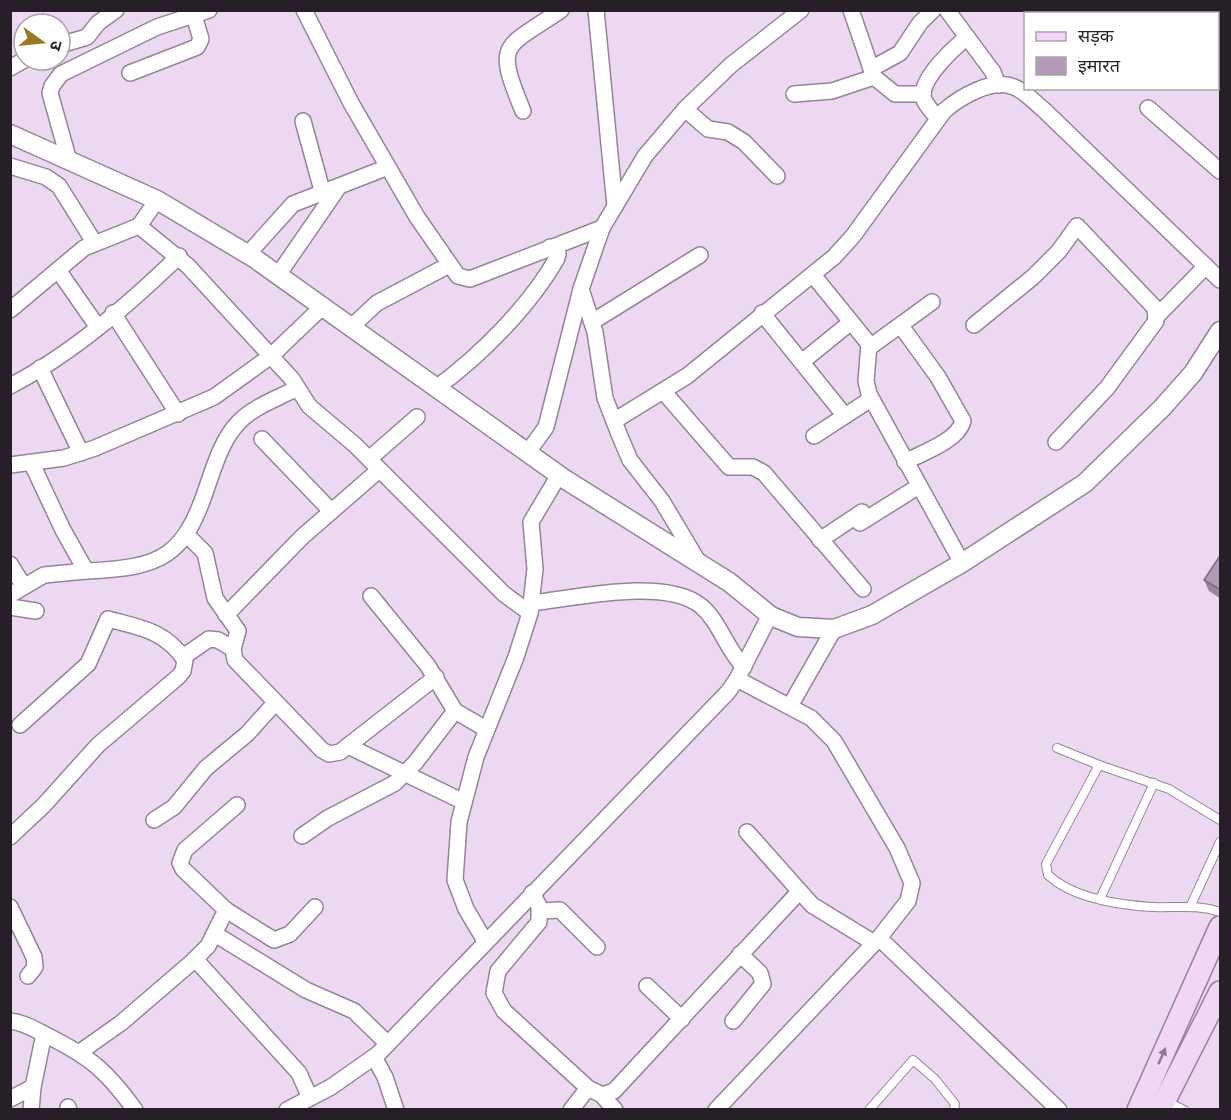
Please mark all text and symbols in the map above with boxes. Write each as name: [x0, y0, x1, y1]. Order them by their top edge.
north arrow: [12, 12, 72, 72]
legend: [1024, 12, 1219, 90]
text: सड़क: [1078, 24, 1115, 47]
text: उ: [44, 39, 67, 54]
text: इमारत: [1078, 54, 1121, 77]
one-way arrow: [1157, 1047, 1167, 1065]

